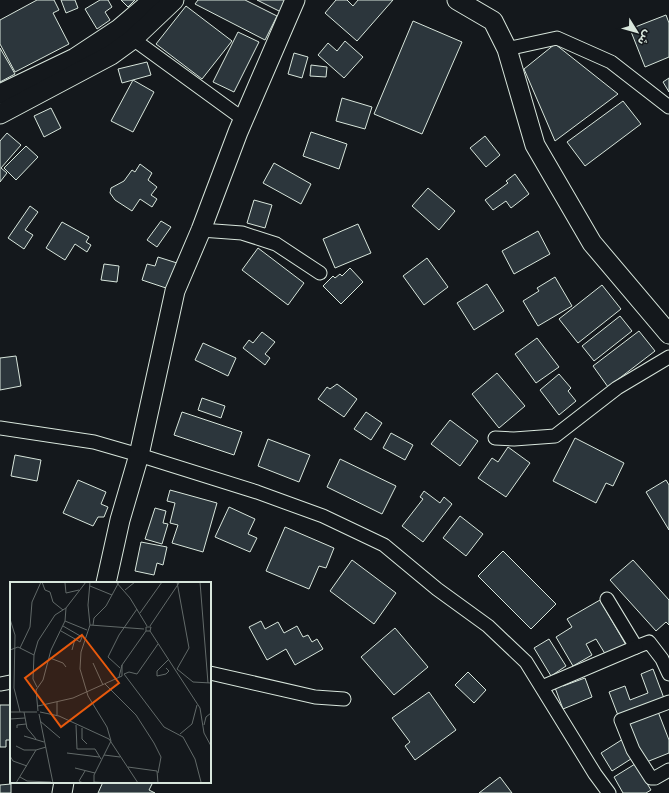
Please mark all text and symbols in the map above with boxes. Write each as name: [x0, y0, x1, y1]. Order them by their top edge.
north arrow: [617, 12, 657, 52]
text: ش: [635, 28, 654, 48]
inset map: [10, 582, 211, 783]

